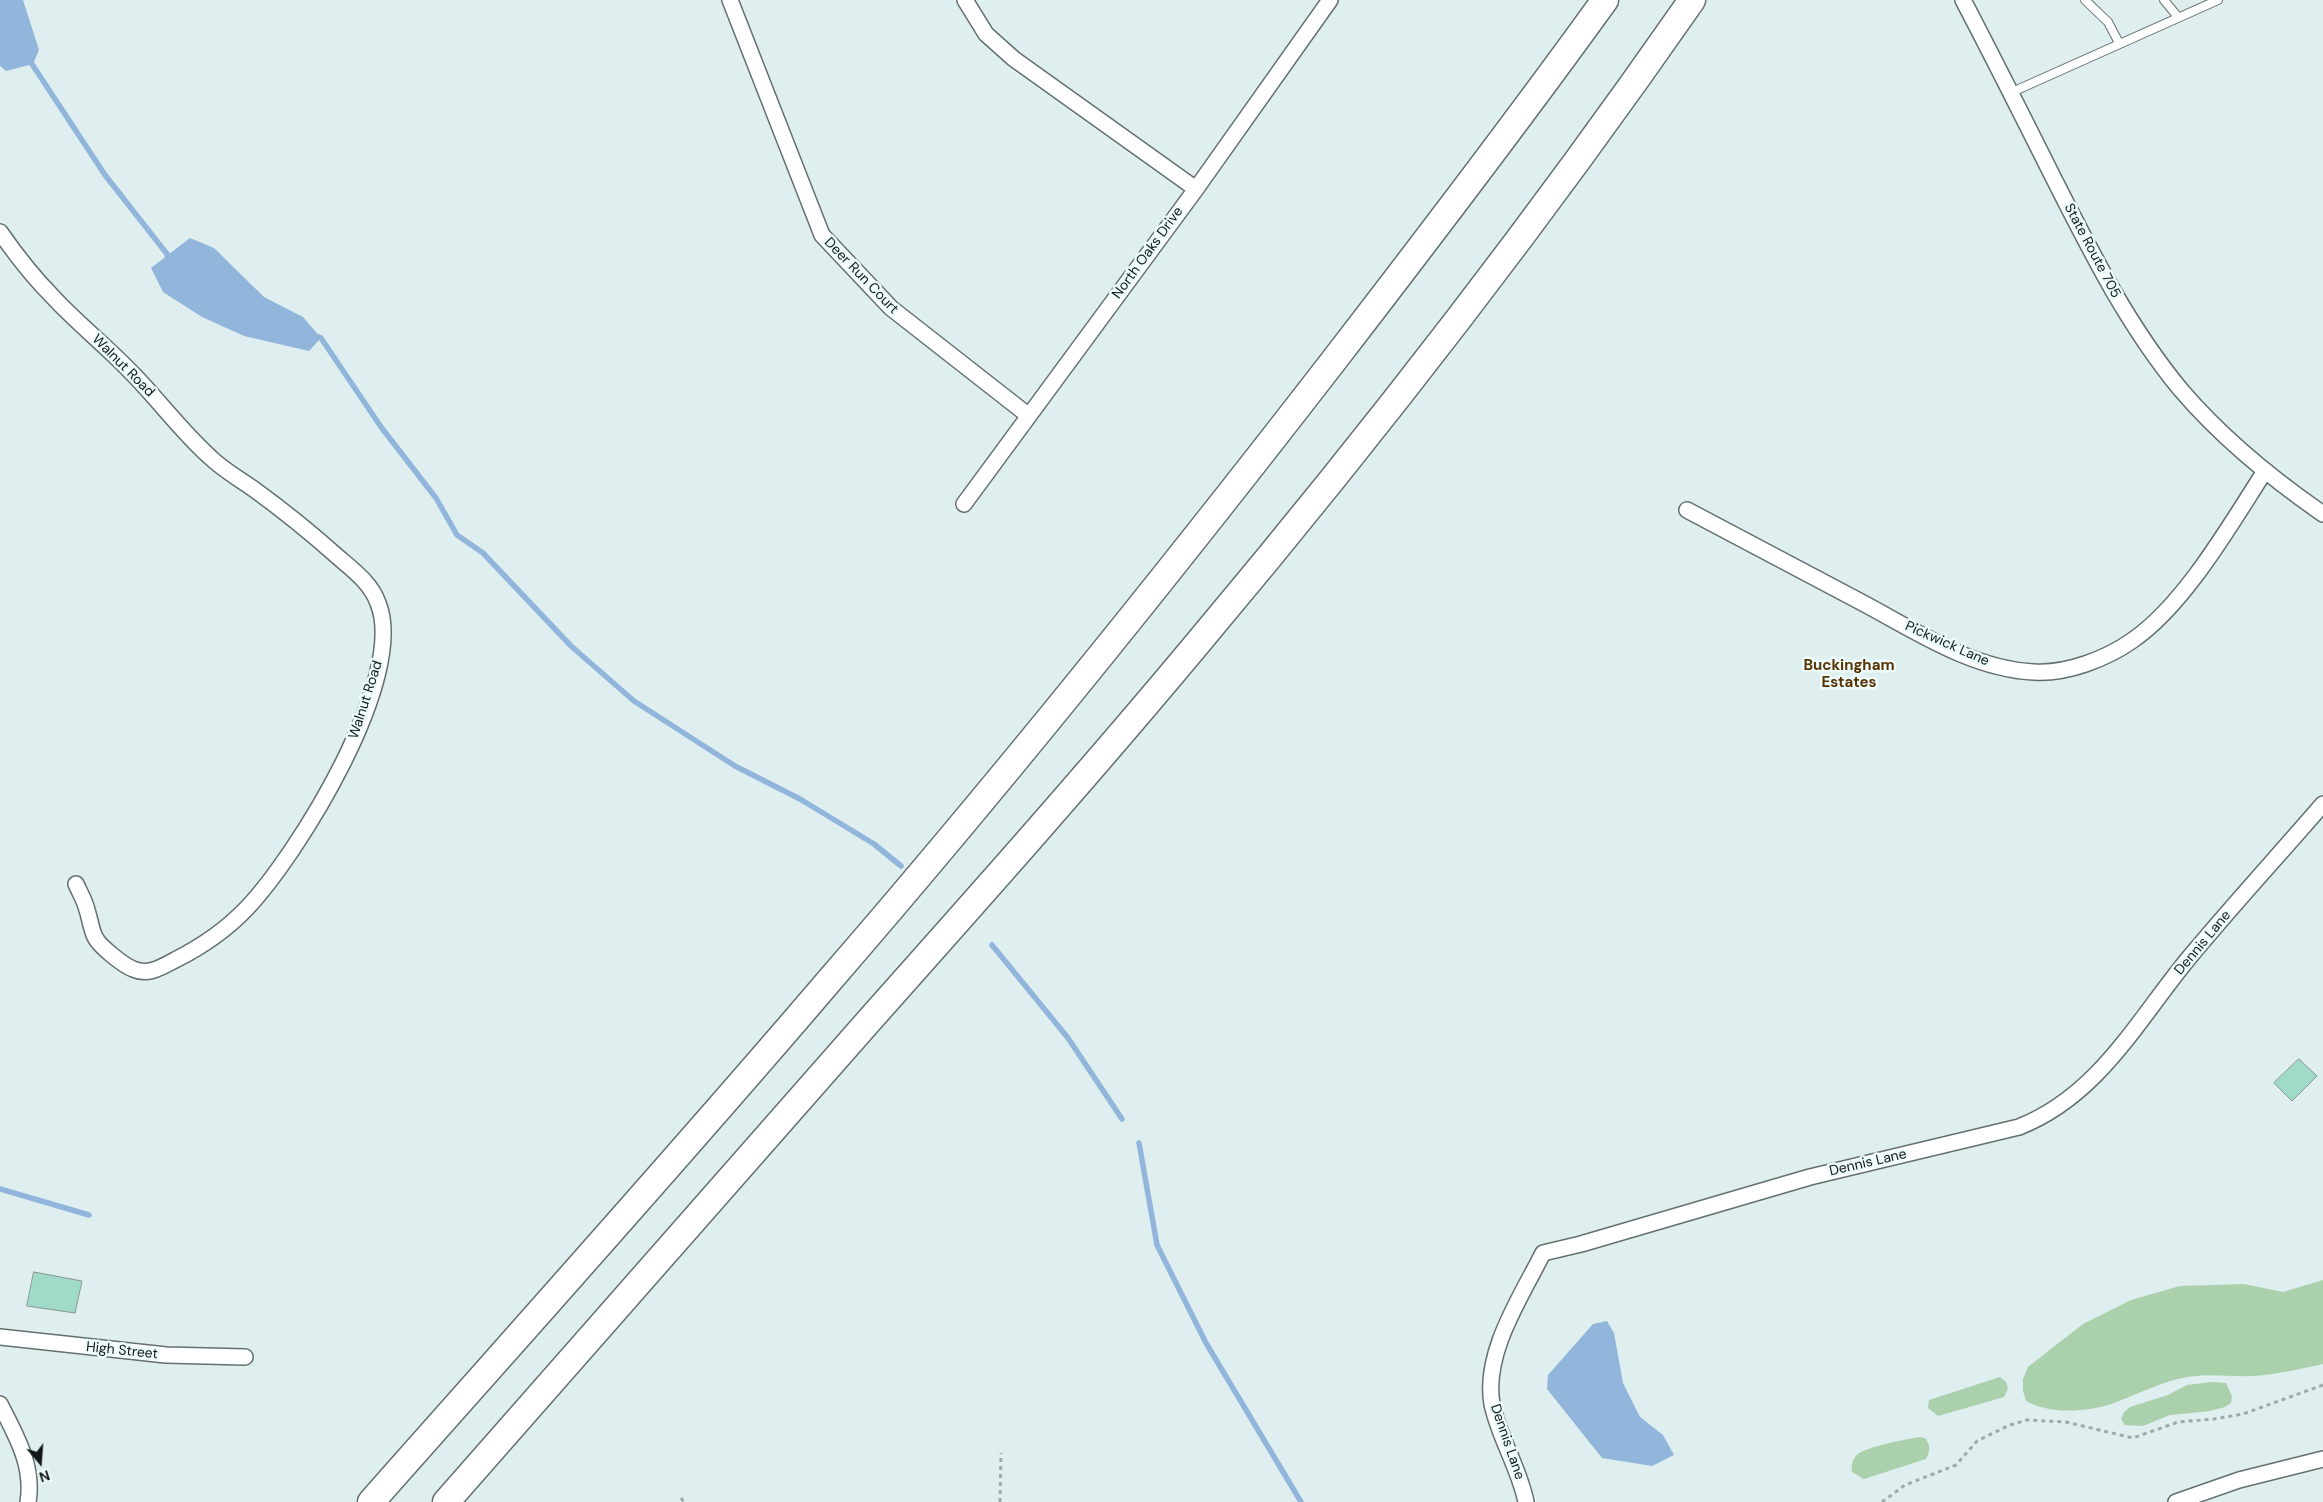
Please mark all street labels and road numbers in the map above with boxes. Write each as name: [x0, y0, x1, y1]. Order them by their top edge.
street label: State Route 705: [2060, 201, 2124, 301]
street label: North Oaks Drive: [1109, 204, 1187, 302]
street label: Deer Run Court: [820, 234, 902, 318]
street label: Walnut Road: [88, 331, 158, 401]
street label: Pickwick Lane: [1902, 618, 1992, 670]
street label: Walnut Road: [345, 659, 387, 741]
street label: Dennis Lane: [2171, 907, 2235, 979]
street label: Dennis Lane: [1828, 1146, 1908, 1180]
street label: High Street: [85, 1339, 159, 1363]
street label: Dennis Lane: [1486, 1402, 1528, 1482]

